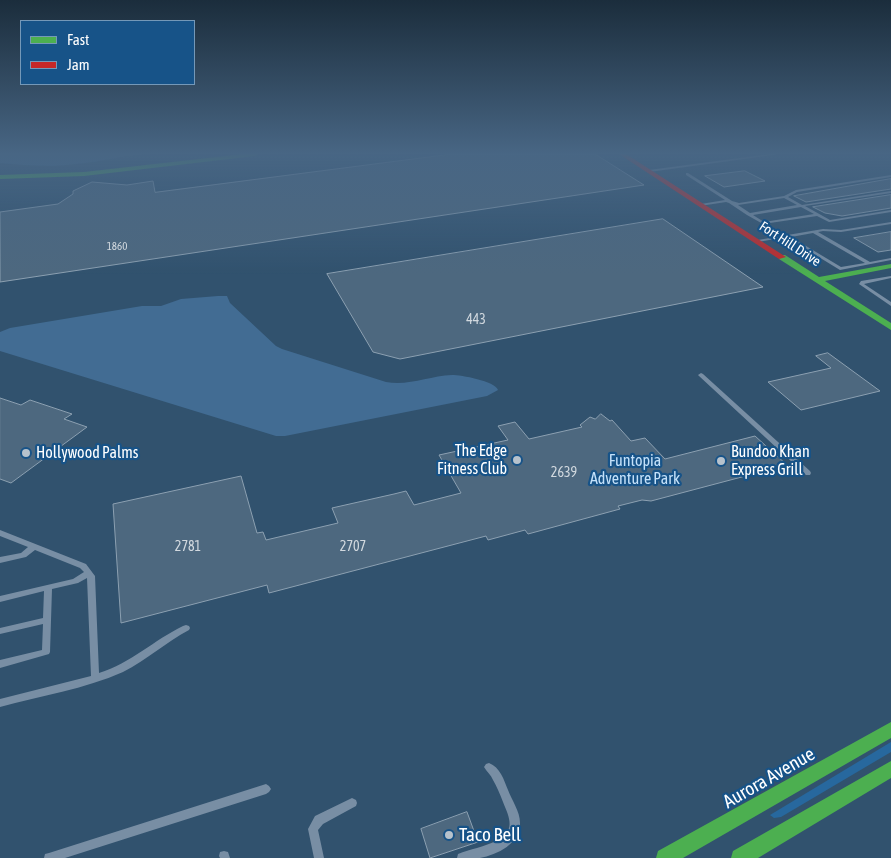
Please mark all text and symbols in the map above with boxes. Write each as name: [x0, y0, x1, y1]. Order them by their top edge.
legend: [20, 20, 195, 85]
text: Fast: [67, 31, 89, 48]
text: Jam: [67, 56, 90, 73]
street label: Fort Hill Drive: [756, 218, 824, 270]
house number: 1860: [107, 240, 127, 254]
house number: 443: [466, 312, 486, 328]
place label: The Edge Fitness Club: [437, 441, 507, 479]
place label: Bundoo Khan Express Grill: [731, 442, 810, 480]
place label: Hollywood Palms: [36, 443, 138, 463]
marker: Hollywood Palms: [20, 447, 32, 459]
park label: Funtopia Adventure Park: [590, 451, 680, 489]
marker: The Edge Fitness Club: [511, 454, 523, 466]
marker: Bundoo Khan Express Grill: [715, 455, 727, 467]
house number: 2639: [551, 465, 577, 481]
house number: 2781: [175, 539, 201, 555]
house number: 2707: [340, 539, 366, 555]
street label: Aurora Avenue: [719, 743, 819, 813]
place label: Taco Bell: [459, 824, 521, 846]
marker: Taco Bell: [443, 829, 455, 841]

